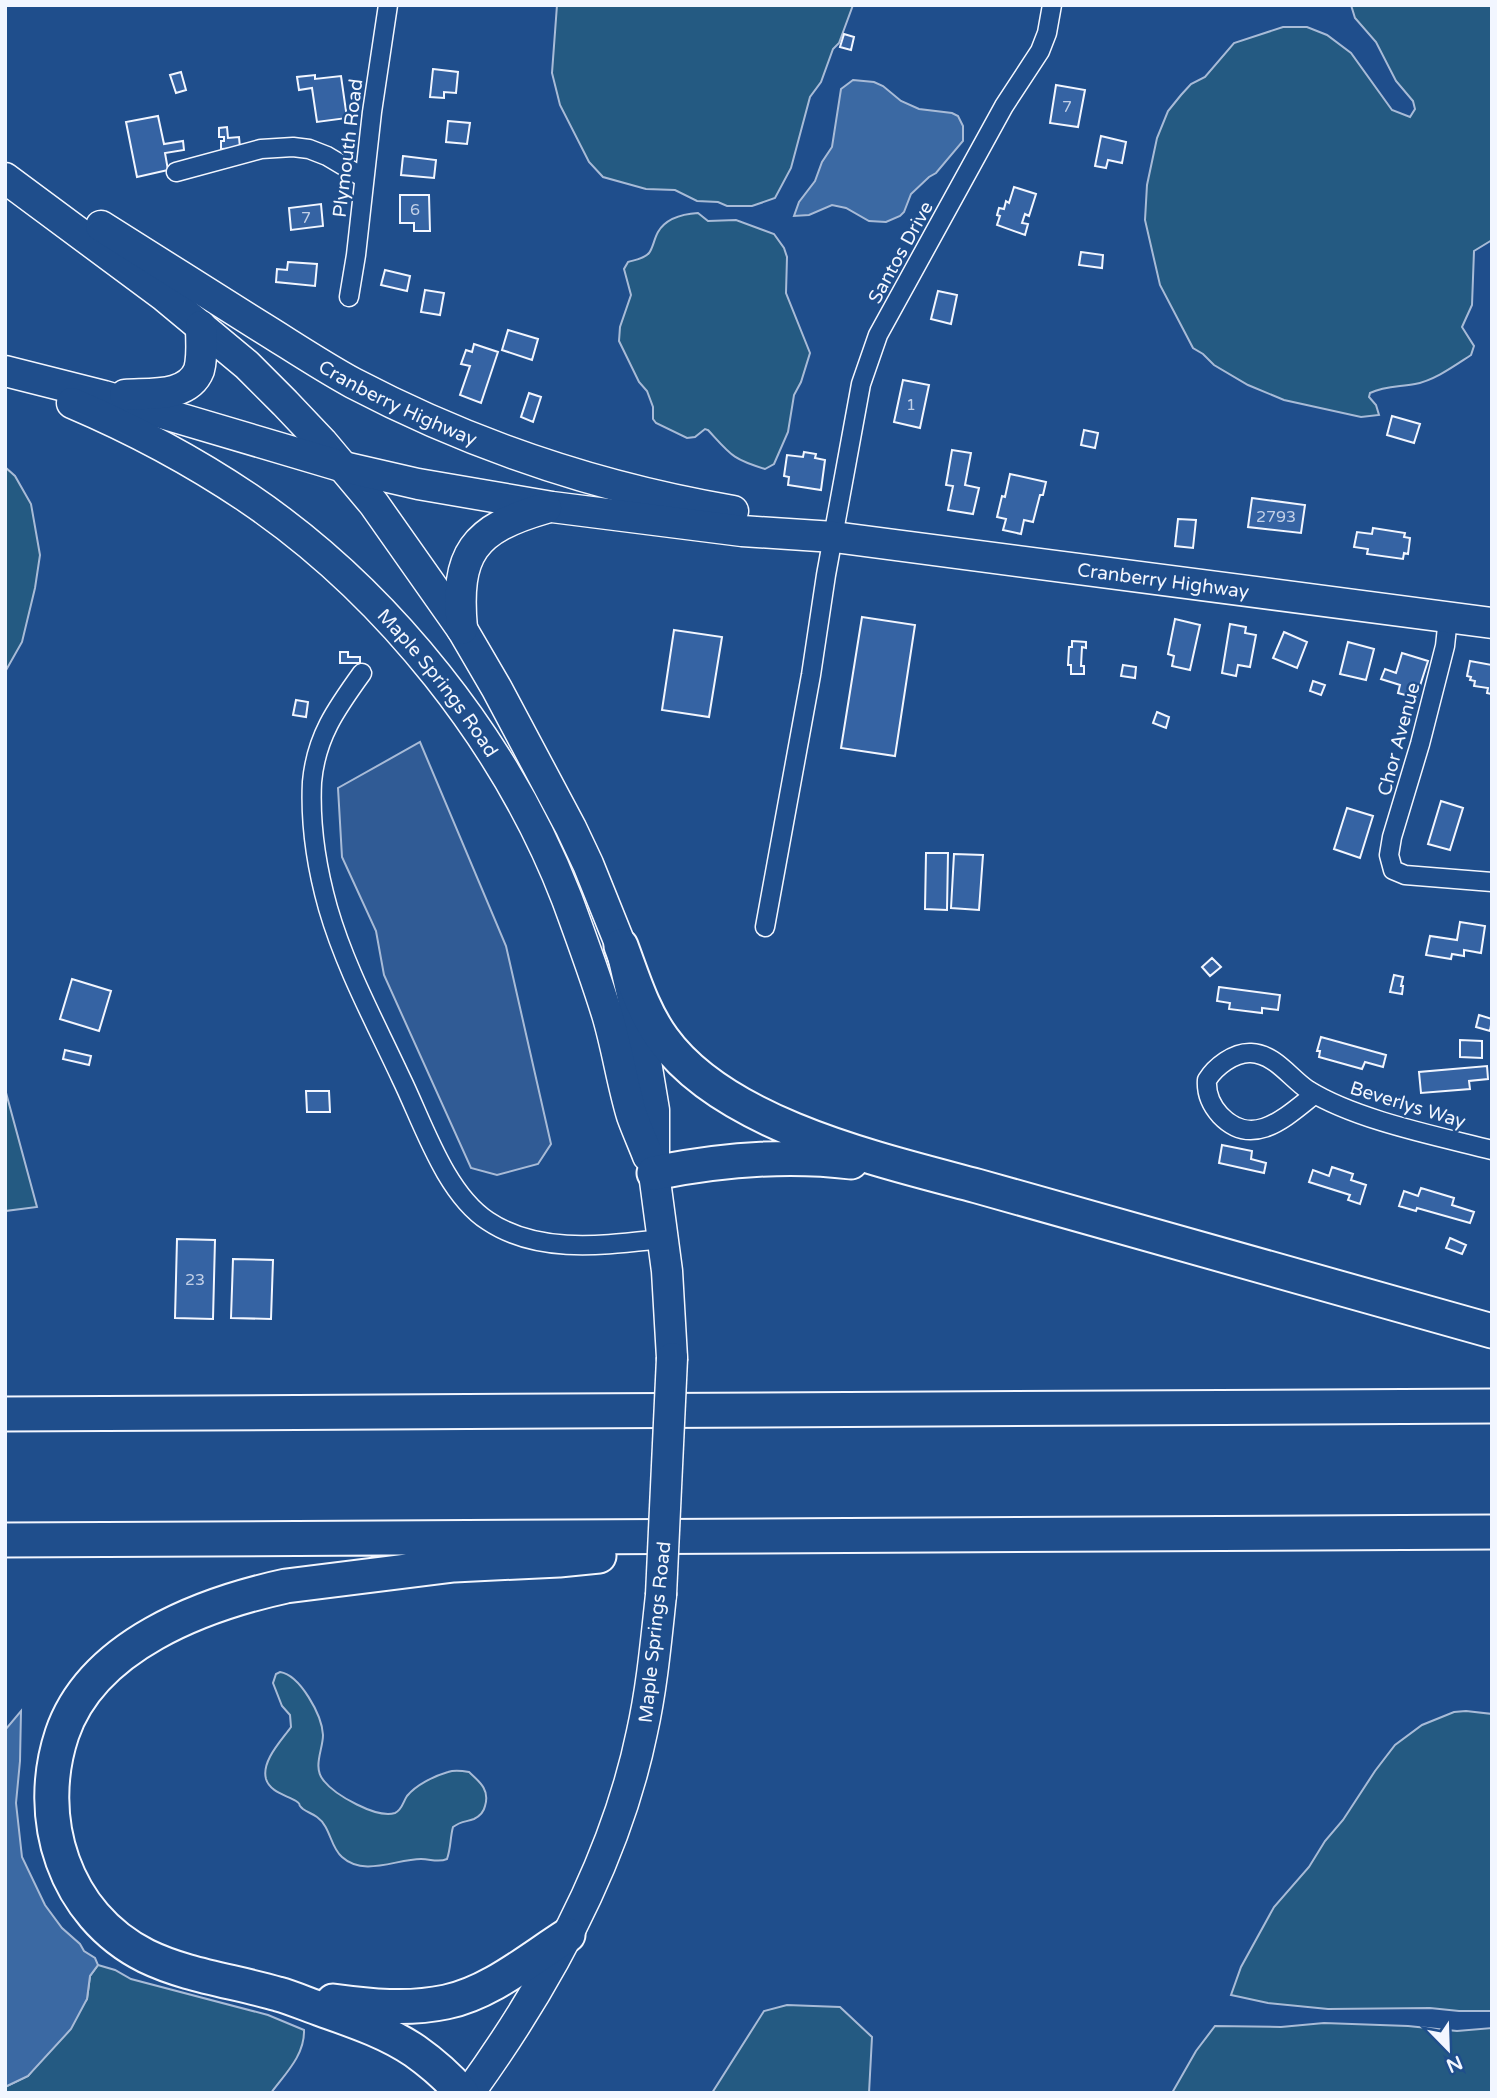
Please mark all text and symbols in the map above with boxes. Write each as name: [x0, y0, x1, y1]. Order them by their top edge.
street label: Plymouth Road: [329, 77, 367, 219]
house number: 7: [1062, 97, 1072, 117]
street label: Santos Drive: [864, 198, 938, 307]
house number: 6: [410, 200, 420, 220]
house number: 7: [301, 208, 311, 228]
street label: Cranberry Highway: [314, 356, 480, 451]
house number: 1: [906, 395, 916, 415]
house number: 2793: [1256, 507, 1296, 527]
street label: Cranberry Highway: [1076, 559, 1250, 603]
street label: Maple Springs Road: [373, 605, 502, 761]
street label: Chor Avenue: [1373, 680, 1425, 798]
street label: Beverlys Way: [1347, 1077, 1468, 1133]
house number: 23: [185, 1270, 205, 1290]
street label: Maple Springs Road: [635, 1540, 675, 1724]
north arrow: [1413, 2014, 1483, 2084]
text: N: [1443, 2051, 1466, 2077]

